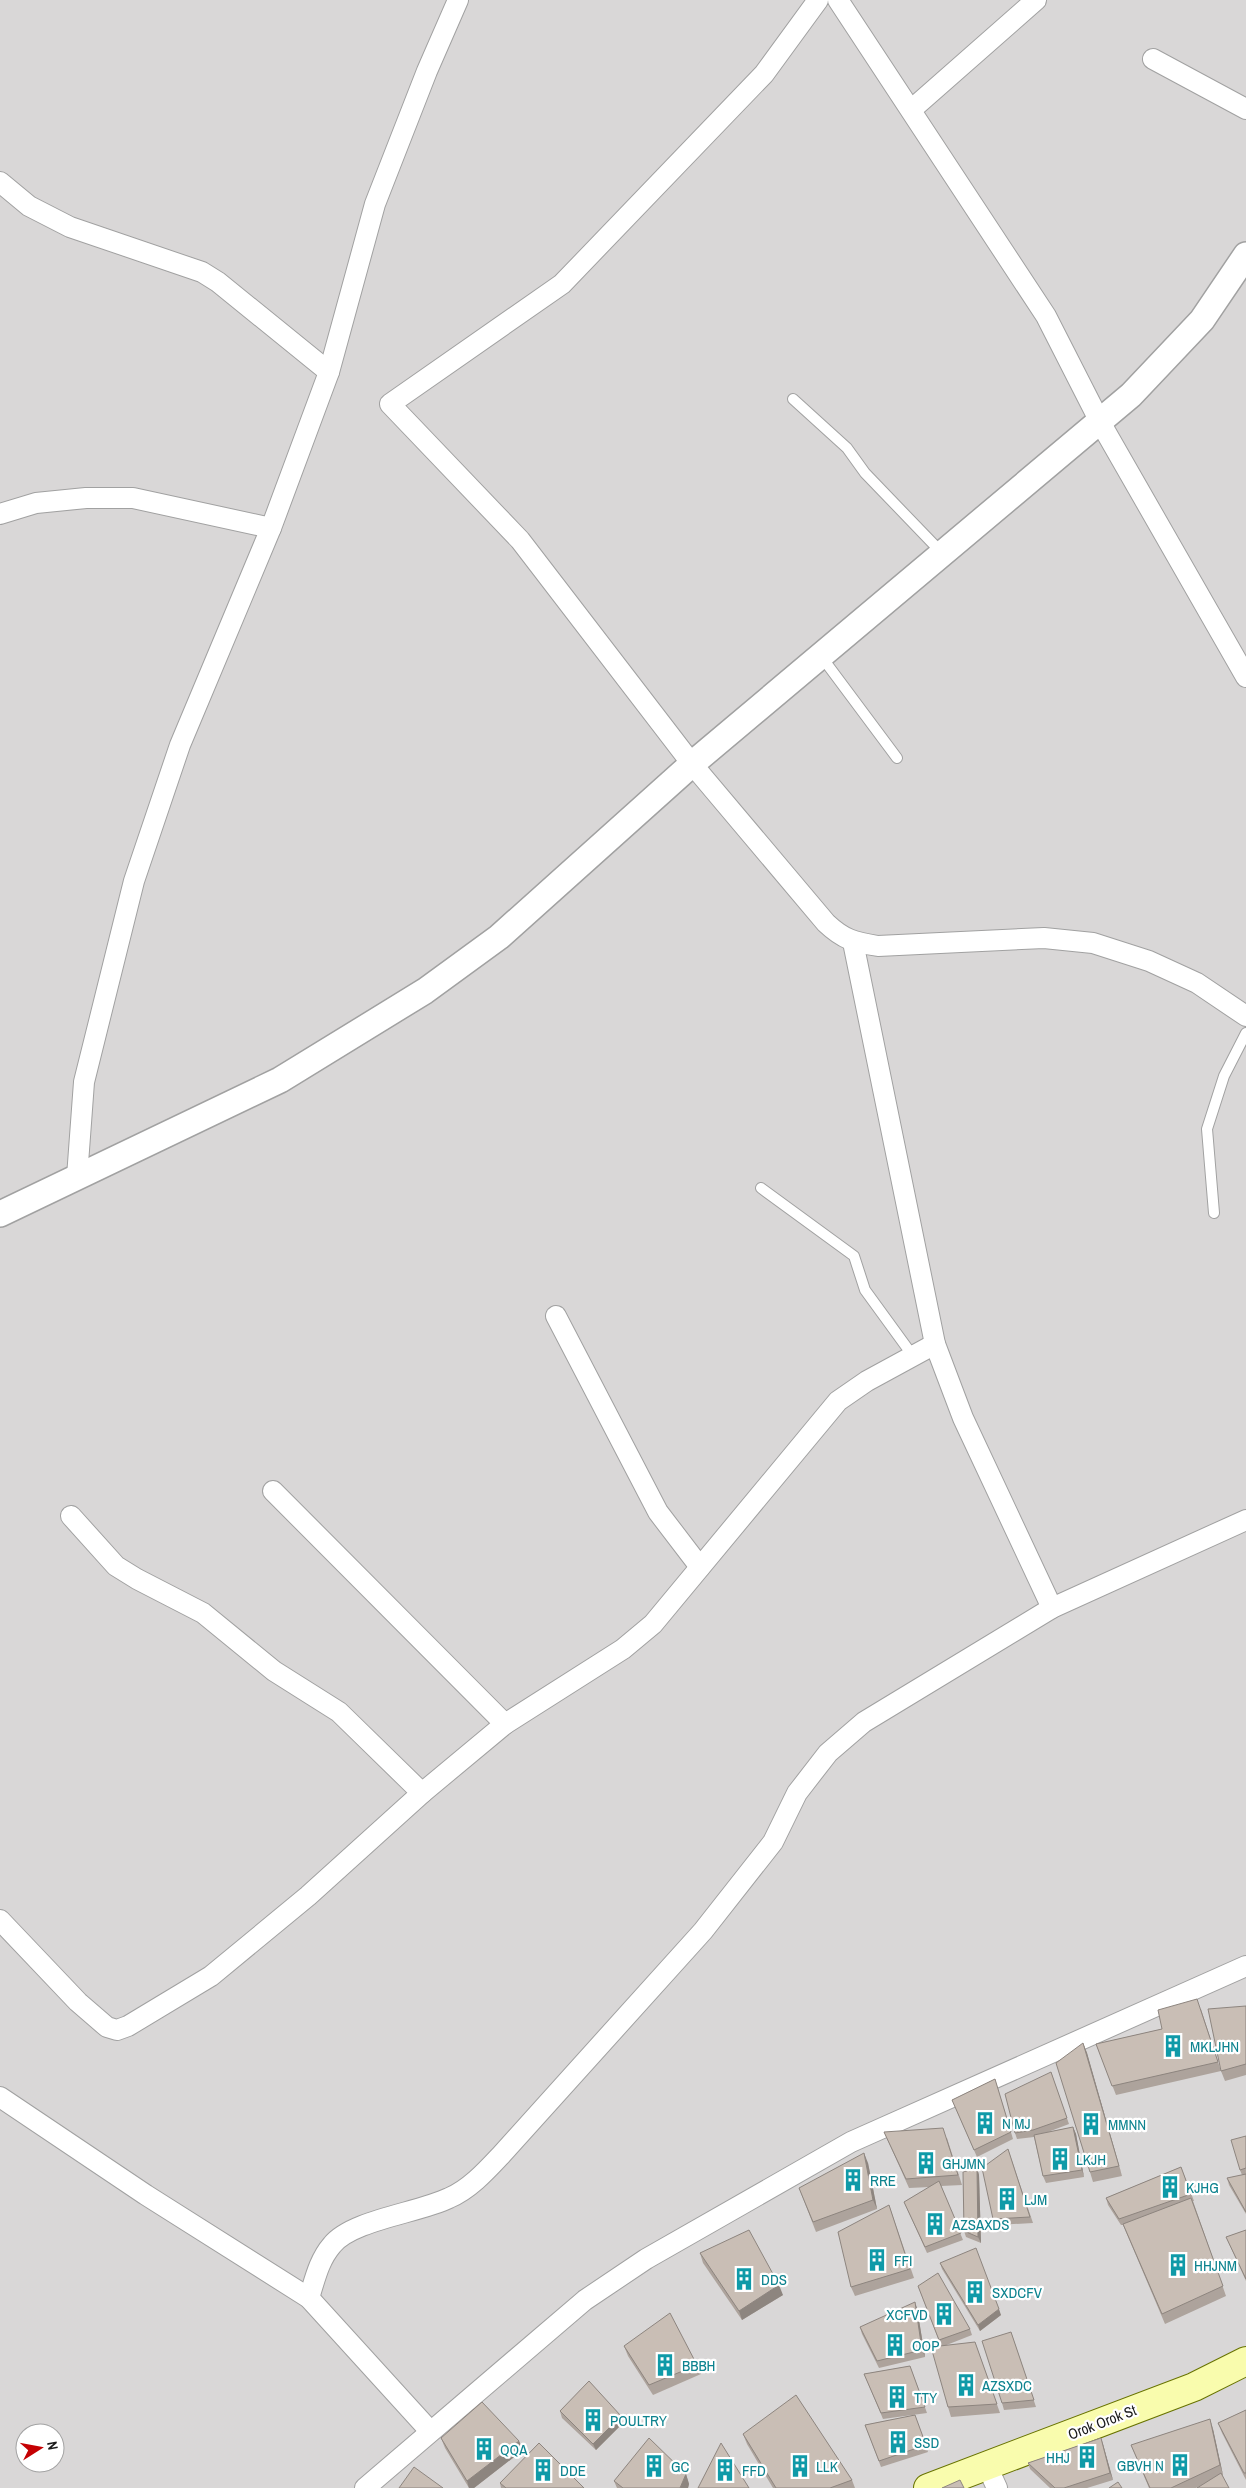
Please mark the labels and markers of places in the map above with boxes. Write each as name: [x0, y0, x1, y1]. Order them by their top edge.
building icon: MKLJHN: [1160, 2033, 1186, 2059]
place label: MKLJHN: [1190, 2036, 1239, 2057]
building icon: N MJ: [972, 2110, 998, 2136]
building icon: MMNN: [1078, 2111, 1104, 2137]
place label: N MJ: [1002, 2113, 1031, 2134]
place label: MMNN: [1108, 2114, 1146, 2135]
building icon: LKJH: [1047, 2146, 1073, 2172]
place label: LKJH: [1076, 2149, 1106, 2170]
building icon: GHJMN: [913, 2150, 939, 2176]
place label: GHJMN: [942, 2153, 986, 2174]
building icon: RRE: [840, 2167, 866, 2193]
place label: RRE: [870, 2170, 896, 2191]
building icon: KJHG: [1157, 2174, 1183, 2200]
place label: KJHG: [1186, 2177, 1219, 2198]
building icon: LJM: [994, 2186, 1020, 2212]
place label: LJM: [1024, 2189, 1047, 2210]
building icon: AZSAXDS: [922, 2211, 948, 2237]
place label: AZSAXDS: [951, 2214, 1009, 2235]
building icon: FFI: [864, 2247, 890, 2273]
place label: FFI: [894, 2250, 912, 2271]
building icon: HHJNM: [1165, 2252, 1191, 2278]
place label: HHJNM: [1194, 2255, 1237, 2276]
building icon: DDS: [731, 2266, 757, 2292]
place label: DDS: [761, 2269, 787, 2290]
building icon: SXDCFV: [962, 2279, 988, 2305]
place label: SXDCFV: [992, 2282, 1043, 2303]
building icon: XCFVD: [931, 2301, 957, 2327]
place label: XCFVD: [886, 2304, 928, 2325]
building icon: OOP: [882, 2332, 908, 2358]
place label: OOP: [912, 2335, 939, 2356]
building icon: BBBH: [652, 2352, 678, 2378]
place label: BBBH: [682, 2355, 716, 2376]
building icon: AZSXDC: [953, 2372, 979, 2398]
place label: AZSXDC: [981, 2375, 1032, 2396]
building icon: TTY: [884, 2384, 910, 2410]
place label: TTY: [914, 2387, 938, 2408]
building icon: POULTRY: [580, 2407, 606, 2433]
place label: POULTRY: [610, 2410, 668, 2431]
building icon: SSD: [885, 2429, 911, 2455]
place label: SSD: [914, 2432, 939, 2453]
building icon: QQA: [471, 2436, 497, 2462]
place label: QQA: [500, 2439, 528, 2460]
building icon: HHJ: [1074, 2444, 1100, 2470]
place label: HHJ: [1046, 2447, 1070, 2468]
building icon: GBVH N: [1167, 2452, 1193, 2478]
building icon: GC: [641, 2453, 667, 2479]
building icon: LLK: [787, 2453, 813, 2479]
place label: GBVH N: [1117, 2455, 1164, 2476]
place label: GC: [671, 2456, 690, 2477]
place label: LLK: [816, 2456, 839, 2477]
building icon: DDE: [530, 2457, 556, 2483]
building icon: FFD: [712, 2457, 738, 2483]
place label: DDE: [560, 2460, 586, 2481]
place label: FFD: [742, 2460, 766, 2481]

